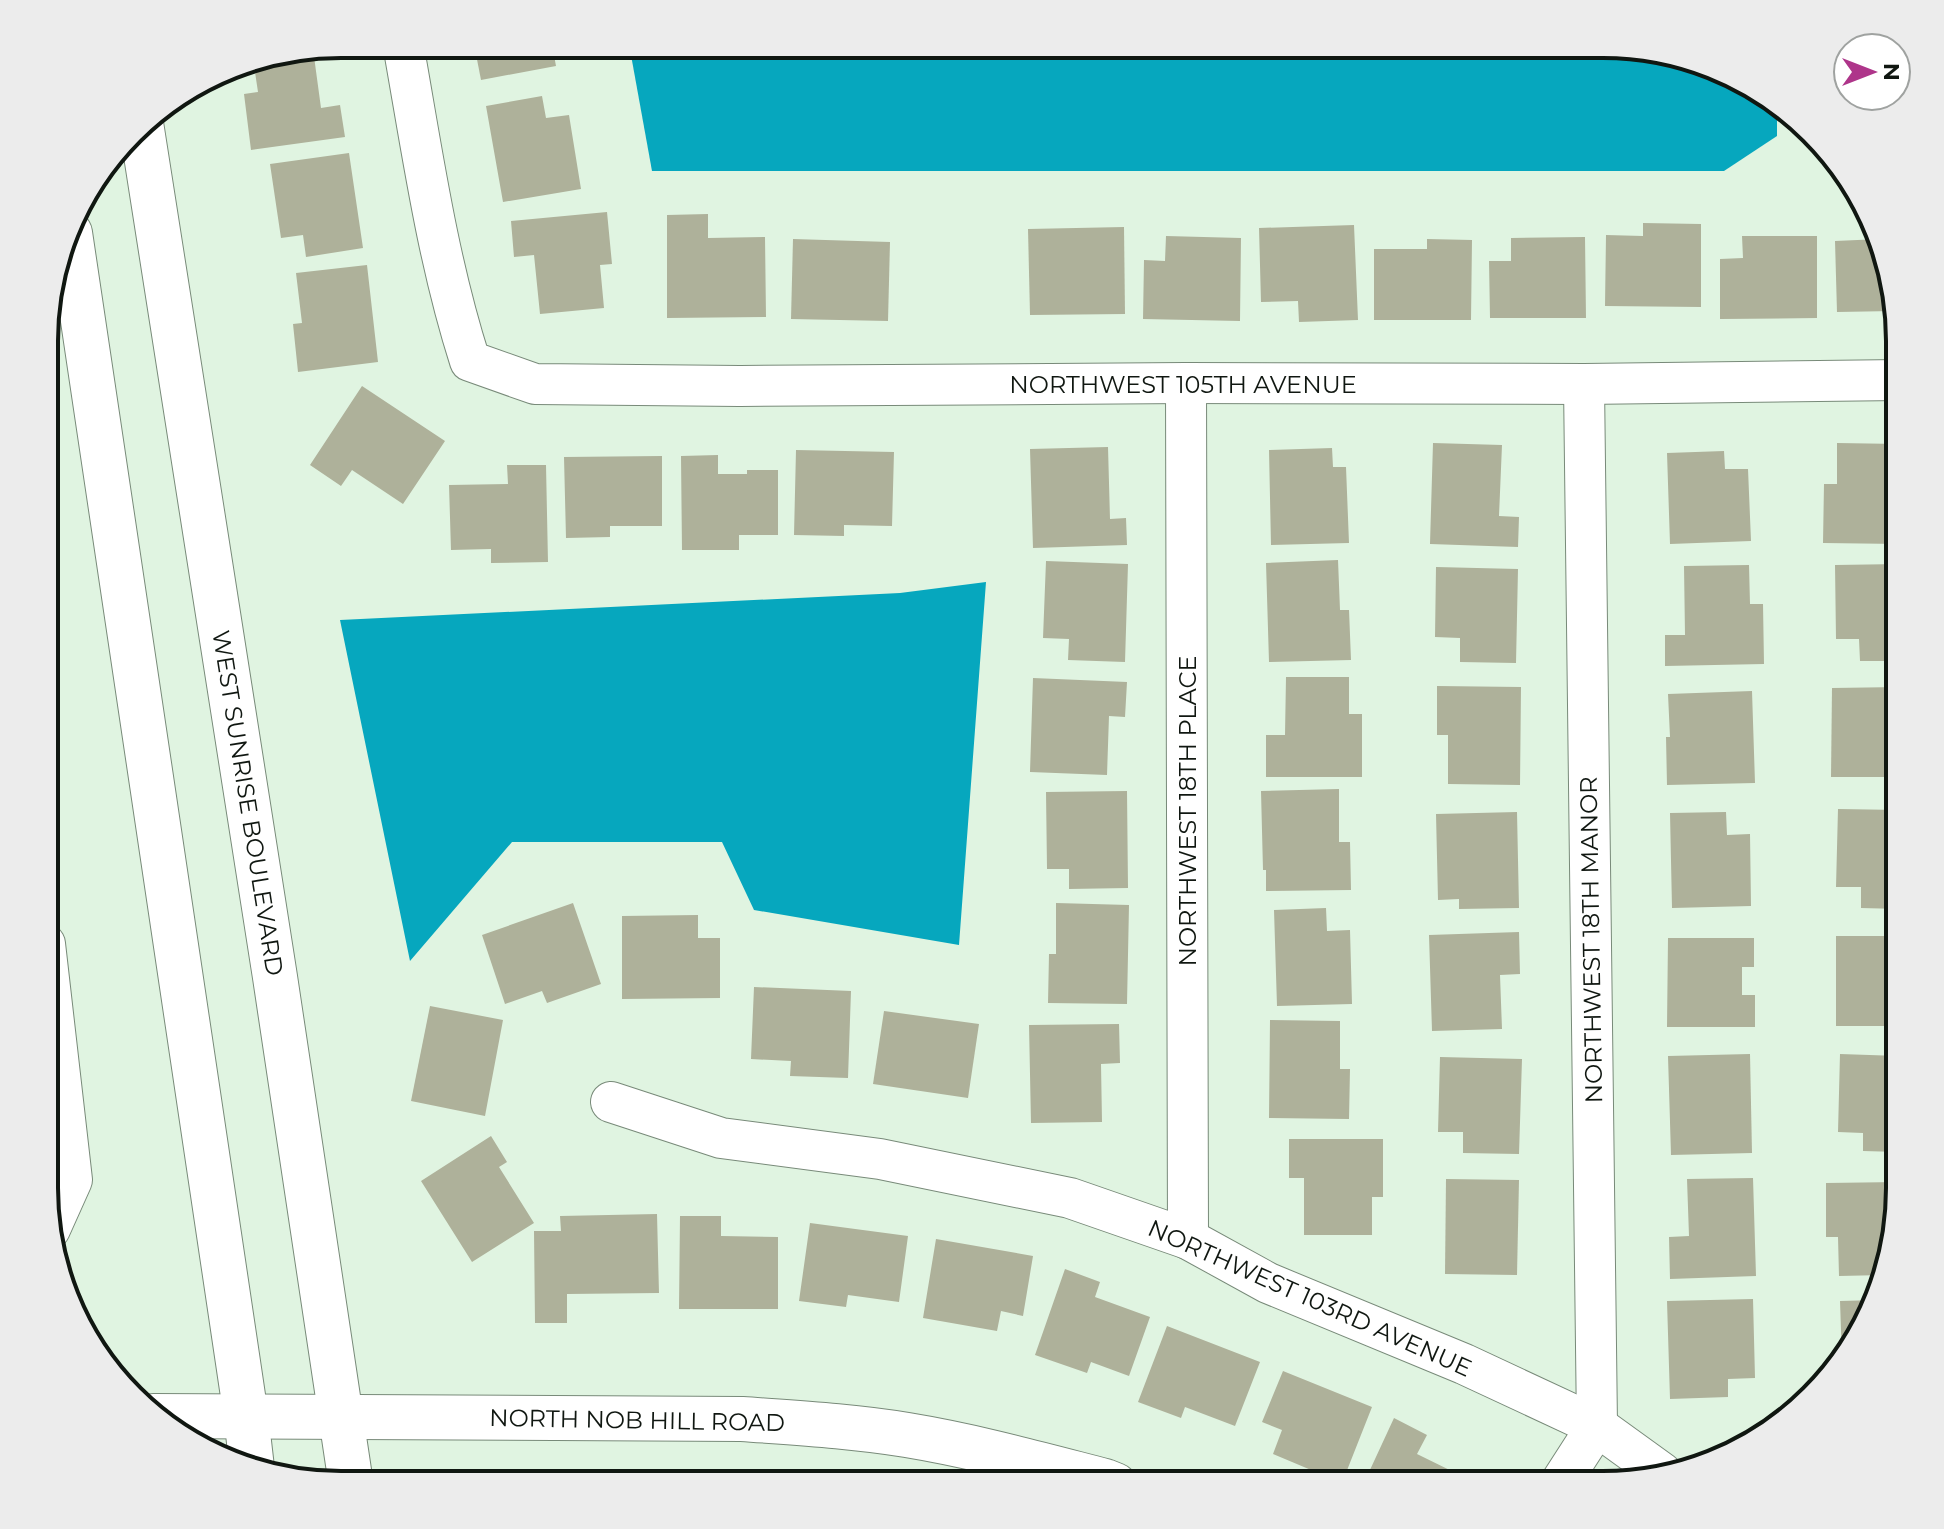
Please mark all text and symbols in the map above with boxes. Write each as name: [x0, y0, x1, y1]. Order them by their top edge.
north arrow: [1832, 32, 1912, 112]
text: N: [1878, 63, 1905, 81]
street label: NORTHWEST 105TH AVENUE: [1009, 370, 1357, 399]
street label: WEST SUNRISE BOULEVARD: [206, 628, 290, 978]
street label: NORTHWEST 18TH PLACE: [1173, 655, 1202, 967]
street label: NORTHWEST 18TH MANOR: [1574, 776, 1608, 1104]
street label: NORTHWEST 103RD AVENUE: [1144, 1213, 1476, 1383]
street label: NORTH NOB HILL ROAD: [489, 1403, 785, 1437]

